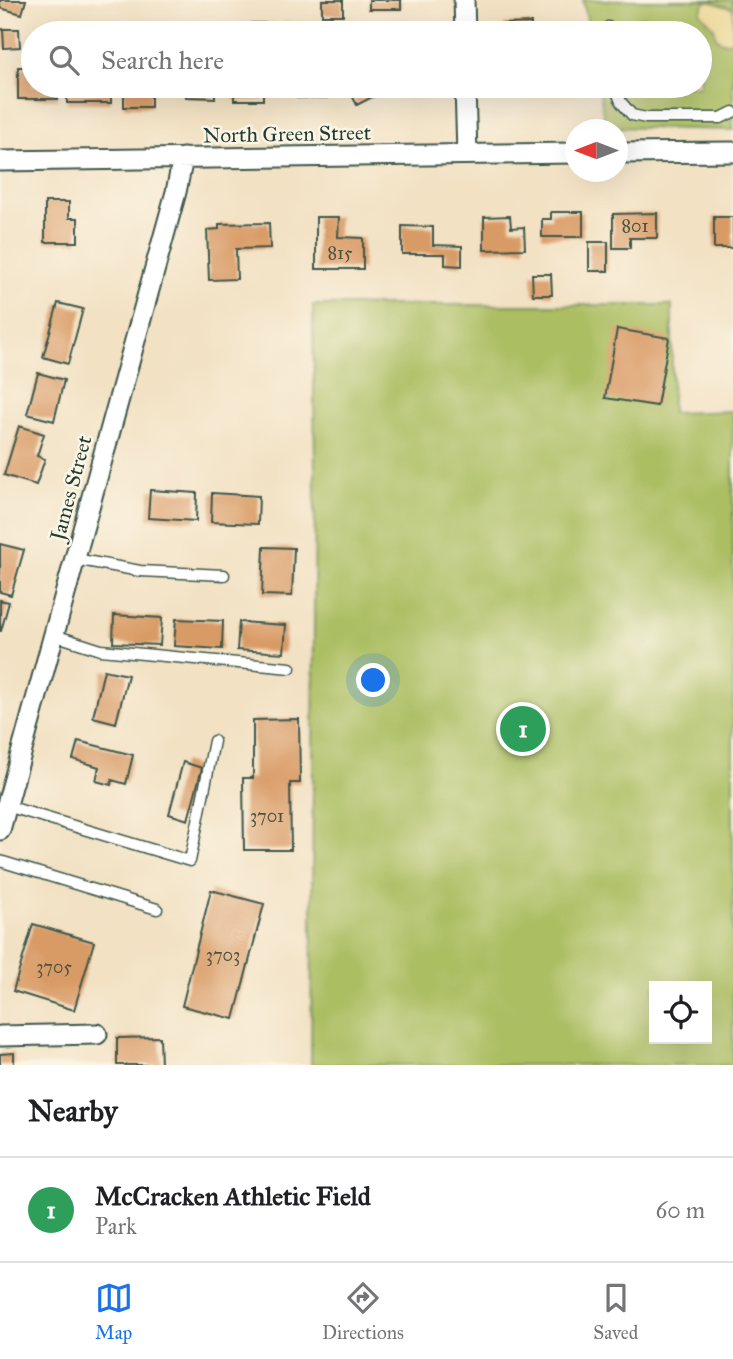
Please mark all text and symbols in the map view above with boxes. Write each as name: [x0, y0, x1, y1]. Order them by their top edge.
search box: [21, 21, 712, 98]
icon: search: [45, 41, 83, 79]
text: Search here: [101, 44, 224, 76]
north arrow: [565, 119, 628, 182]
street label: North Green Street: [203, 120, 372, 148]
house number: 801: [622, 215, 649, 237]
house number: 815: [328, 242, 353, 264]
street label: James Street: [44, 432, 98, 545]
your location: [356, 663, 390, 697]
pin: 1: [500, 703, 546, 755]
house number: 3701: [250, 805, 284, 827]
house number: 3703: [206, 944, 240, 966]
house number: 3705: [36, 956, 72, 978]
map controls: [649, 981, 712, 1044]
button: locate: [649, 981, 712, 1044]
text: Nearby: [28, 1093, 118, 1129]
text: McCracken Athletic Field: [95, 1180, 371, 1212]
text: 1: [46, 1196, 56, 1224]
text: 60 m: [656, 1196, 705, 1224]
text: Park: [95, 1212, 137, 1240]
tab: Map: [95, 1279, 133, 1344]
tab: Directions: [322, 1279, 404, 1344]
tab: Saved: [593, 1279, 638, 1344]

